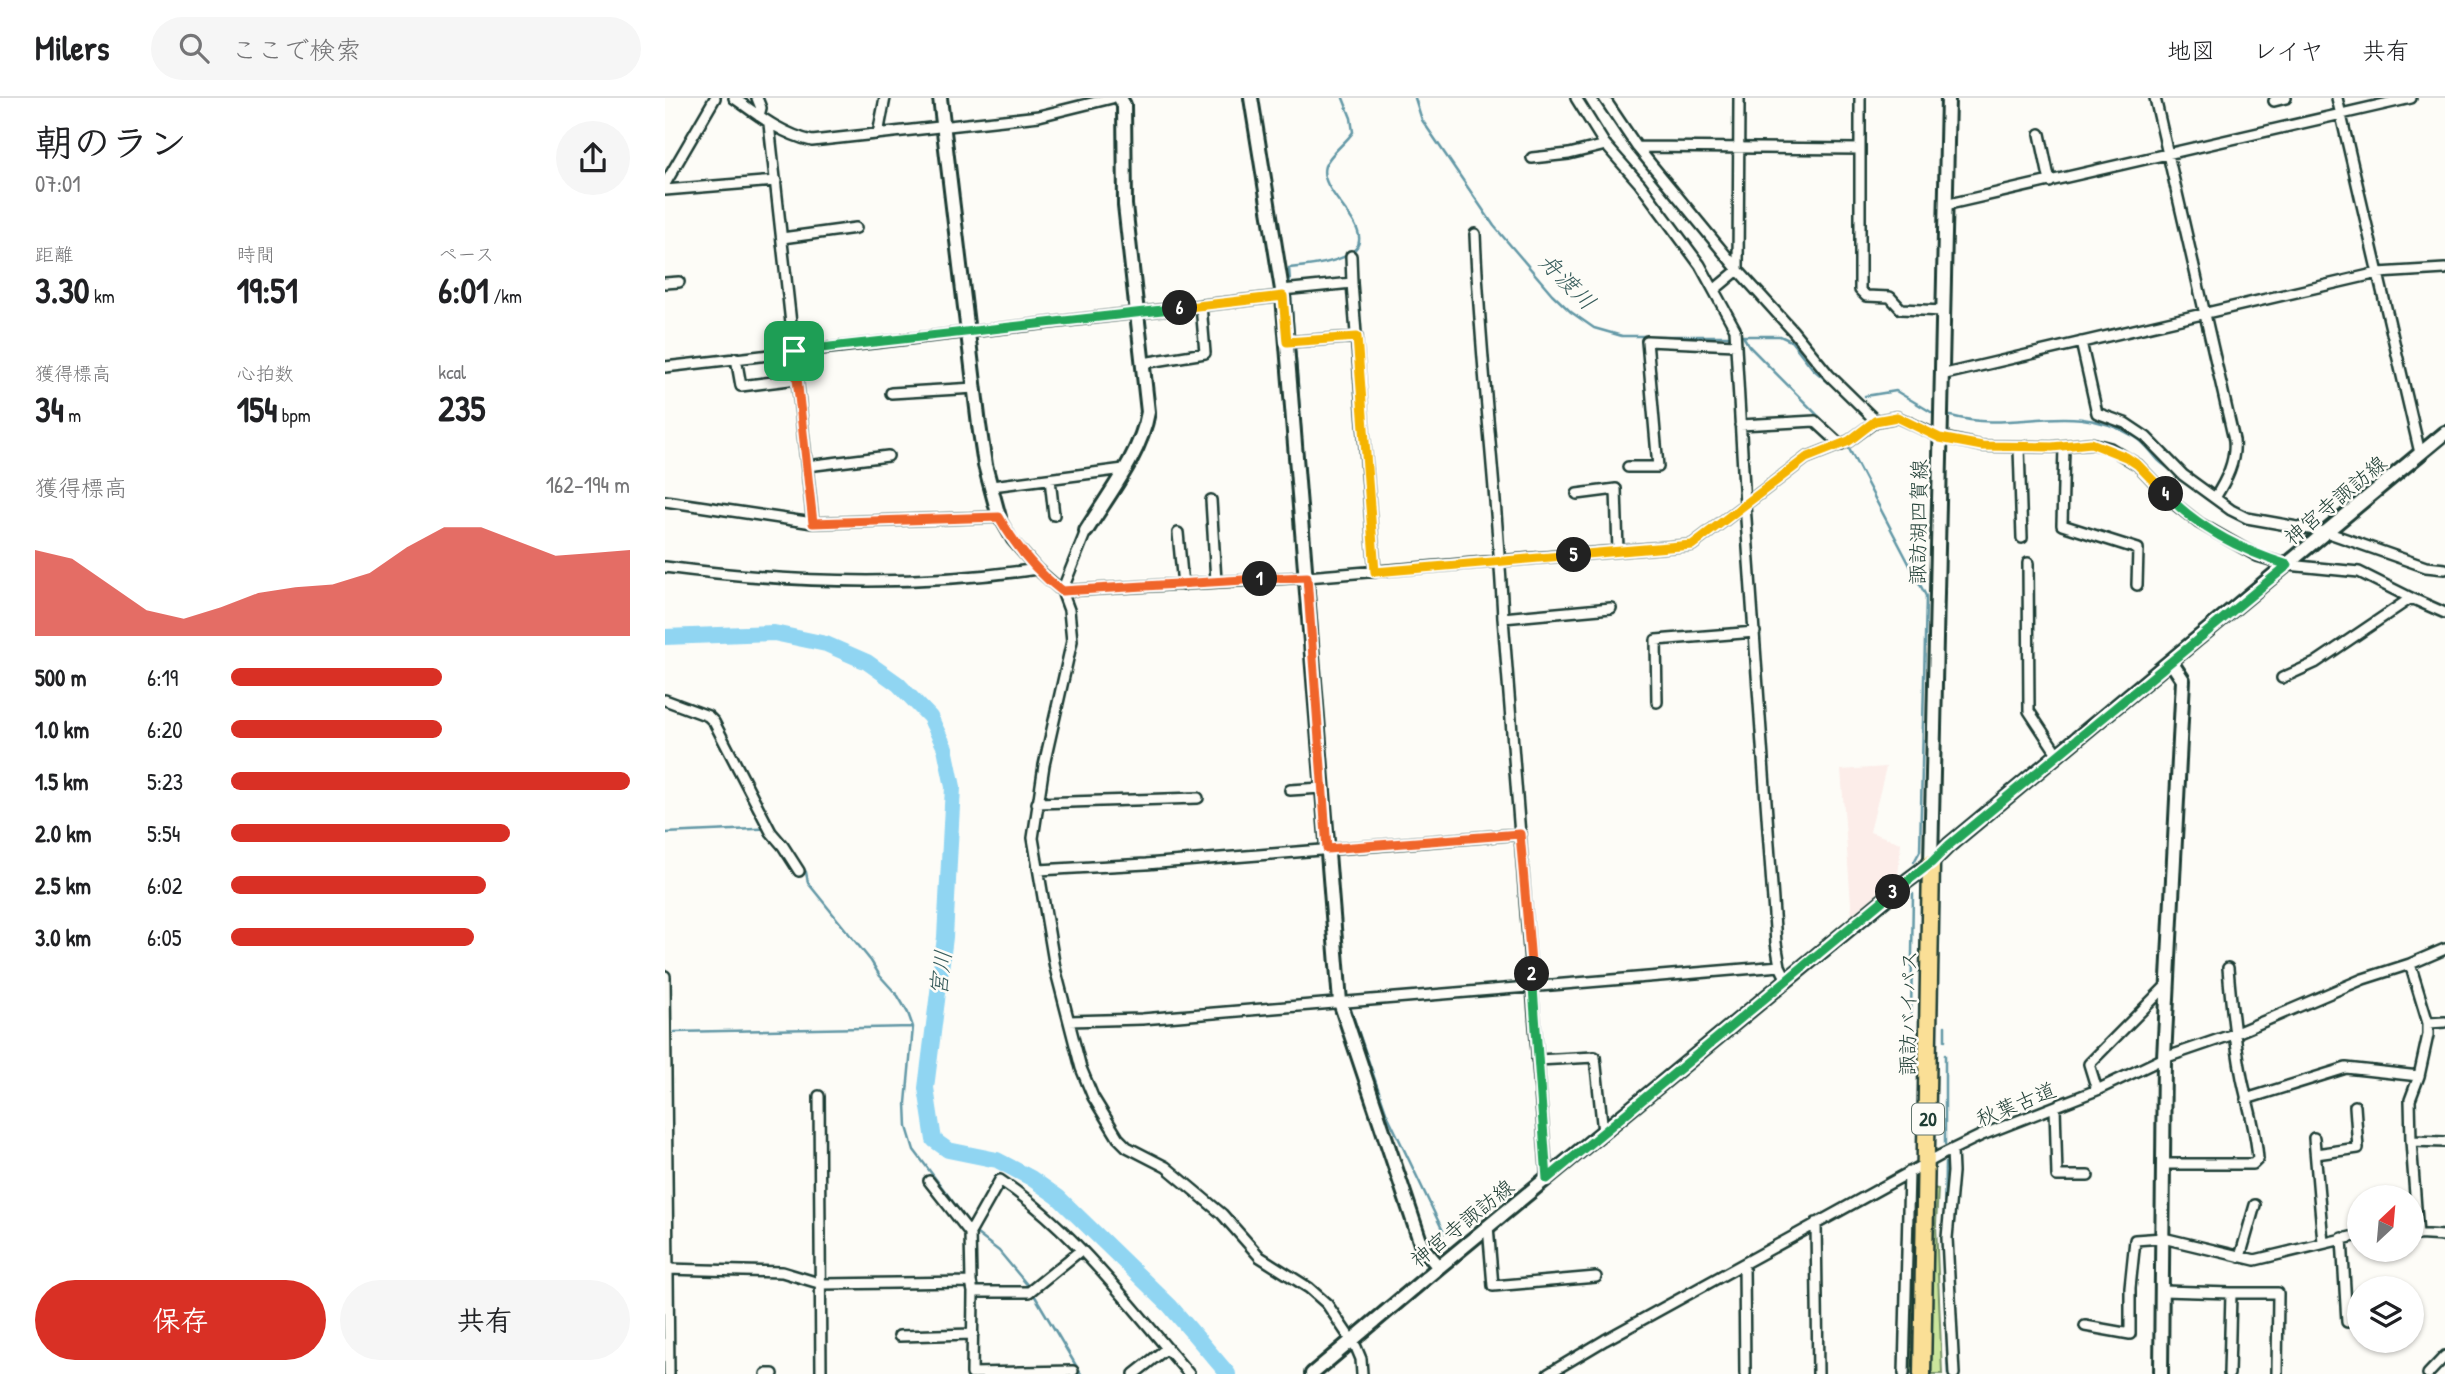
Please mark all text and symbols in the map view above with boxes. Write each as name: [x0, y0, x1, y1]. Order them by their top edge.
search box: [151, 17, 641, 80]
text: Milers: [35, 26, 109, 70]
icon: search: [175, 29, 213, 67]
text: ここで検索: [231, 32, 361, 67]
text: 地図: [2167, 34, 2215, 66]
text: レイヤ: [2253, 34, 2324, 66]
text: 共有: [2362, 34, 2410, 66]
text: 朝のラン: [35, 116, 187, 168]
button: share: [556, 121, 630, 195]
text: 07:01: [35, 168, 81, 199]
text: 距離: [35, 241, 73, 267]
text: 時間: [237, 241, 275, 267]
text: ペース: [438, 241, 494, 267]
water label: 舟渡川: [1533, 246, 1603, 316]
text: 3.30: [35, 267, 90, 314]
text: 19:51: [237, 267, 298, 314]
text: 6:01: [438, 267, 489, 314]
text: km: [90, 283, 115, 309]
text: /km: [489, 283, 522, 309]
pin: 6: [1163, 290, 1197, 326]
text: 6: [1176, 294, 1183, 320]
pin: [764, 321, 824, 381]
icon: arrive: [775, 332, 813, 370]
text: kcal: [438, 359, 466, 385]
text: 獲得標高: [35, 360, 111, 386]
text: 心拍数: [237, 360, 294, 386]
text: 235: [438, 385, 485, 432]
text: 34: [35, 386, 64, 433]
text: 154: [237, 386, 277, 433]
text: m: [64, 402, 81, 428]
text: bpm: [277, 402, 311, 428]
street label: 神宮寺諏訪線: [2277, 448, 2393, 552]
street label: 諏訪湖四賀線: [1902, 459, 1934, 585]
text: 162–194 m: [546, 469, 630, 500]
text: 獲得標高: [35, 472, 127, 503]
pin: 4: [2149, 476, 2183, 512]
text: 4: [2162, 480, 2169, 506]
pin: 5: [1557, 538, 1591, 573]
text: 5: [1569, 541, 1578, 567]
pin: 1: [1243, 561, 1277, 596]
text: 1: [1256, 565, 1263, 591]
text: 500 m: [35, 662, 86, 693]
text: 6:19: [147, 662, 178, 693]
text: 1.0 km: [35, 714, 89, 745]
text: 6:20: [147, 714, 183, 745]
text: 1.5 km: [35, 766, 88, 797]
text: 5:23: [147, 766, 183, 797]
text: 2.0 km: [35, 818, 91, 849]
text: 5:54: [147, 818, 180, 849]
text: 2.5 km: [35, 870, 91, 901]
text: 6:02: [147, 870, 183, 901]
pin: 3: [1875, 874, 1911, 910]
text: 3: [1888, 878, 1897, 904]
text: 3.0 km: [35, 922, 91, 953]
text: 6:05: [147, 922, 182, 953]
water label: 宮川: [922, 948, 958, 998]
street label: 諏訪バイパス: [1892, 950, 1924, 1076]
pin: 2: [1515, 956, 1549, 992]
text: 2: [1527, 960, 1536, 986]
street label: 秋葉古道: [1972, 1075, 2060, 1133]
road number: 20: [1912, 1104, 1944, 1134]
street label: 神宮寺諏訪線: [1404, 1172, 1520, 1274]
north arrow: [2347, 1185, 2424, 1262]
map controls: [2347, 1185, 2424, 1353]
button: layers: [2347, 1276, 2424, 1353]
button: 保存: [35, 1280, 326, 1360]
button: 共有: [340, 1280, 630, 1360]

